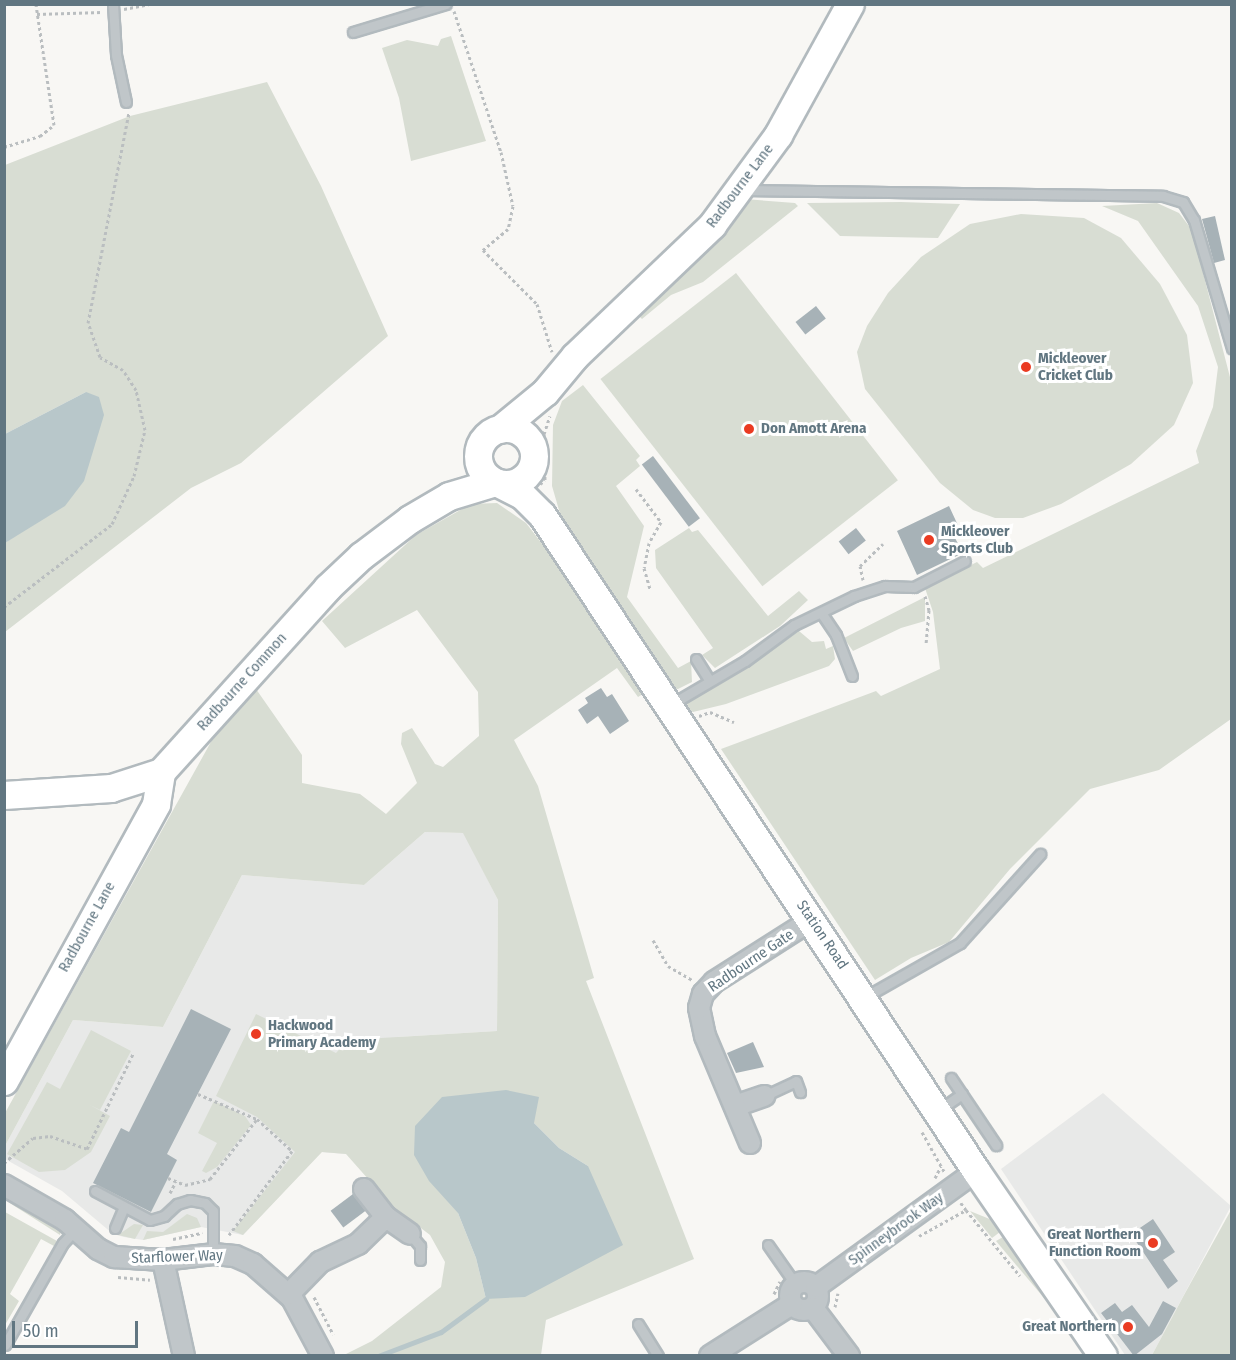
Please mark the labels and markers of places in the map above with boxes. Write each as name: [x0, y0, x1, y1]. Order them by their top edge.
place label: Mickleover Cricket Club: [1038, 349, 1113, 384]
marker: Mickleover Cricket Club: [1019, 360, 1033, 374]
place label: Don Amott Arena: [761, 420, 866, 438]
marker: Don Amott Arena: [742, 422, 756, 436]
place label: Mickleover Sports Club: [941, 522, 1013, 557]
marker: Mickleover Sports Club: [922, 533, 936, 547]
place label: Hackwood Primary Academy: [268, 1016, 376, 1051]
marker: Hackwood Primary Academy: [249, 1027, 263, 1041]
place label: Great Northern Function Room: [1047, 1225, 1141, 1260]
marker: Great Northern Function Room: [1146, 1236, 1160, 1250]
place label: Great Northern: [1022, 1318, 1116, 1336]
marker: Great Northern: [1121, 1320, 1135, 1334]

